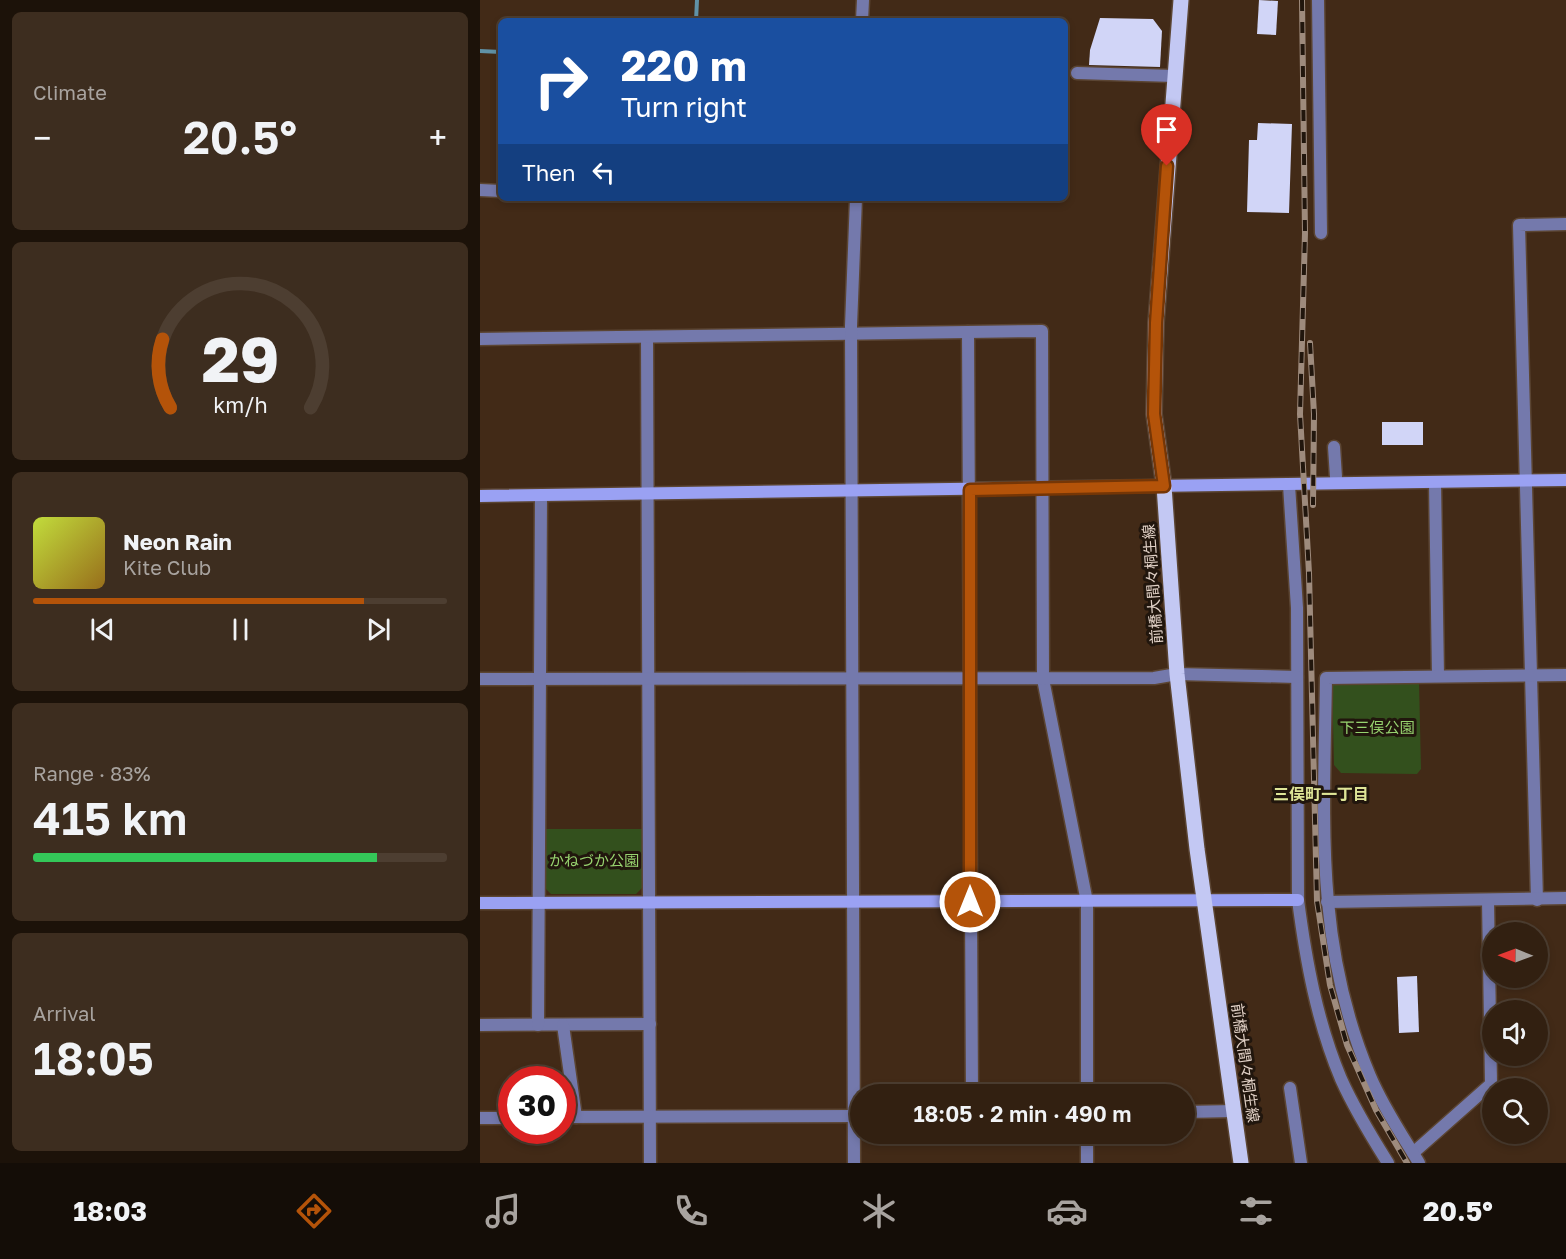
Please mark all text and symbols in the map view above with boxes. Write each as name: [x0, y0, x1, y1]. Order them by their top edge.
text: 220 m: [621, 40, 747, 90]
icon: right: [522, 42, 600, 120]
text: Climate: [33, 80, 107, 104]
text: Turn right: [621, 91, 747, 123]
pin: [1141, 104, 1192, 166]
text: 20.5°: [183, 110, 297, 164]
icon: arrive: [1150, 113, 1183, 146]
text: −: [33, 118, 51, 157]
text: +: [429, 118, 447, 157]
icon: left: [587, 156, 620, 189]
text: Then: [522, 159, 575, 186]
text: 29: [201, 321, 279, 396]
text: km/h: [213, 393, 267, 419]
street label: 前橋大間々桐生線: [1139, 524, 1165, 645]
text: Neon Rain: [123, 528, 232, 555]
text: Kite Club: [123, 555, 211, 579]
icon: previous: [86, 613, 119, 646]
icon: pause: [224, 613, 257, 646]
icon: next: [362, 613, 395, 646]
park label: 下三俣公園: [1339, 718, 1415, 736]
text: Range · 83%: [33, 761, 151, 785]
district label: 三俣町一丁目: [1273, 784, 1369, 804]
text: 415 km: [33, 791, 187, 845]
park label: かねづか公園: [549, 851, 639, 869]
position arrow: [938, 870, 1002, 934]
north arrow: [1482, 922, 1548, 988]
map controls: [1482, 922, 1548, 1144]
button: sound: [1482, 1000, 1548, 1066]
text: Arrival: [33, 1001, 96, 1025]
street label: 前橋大間々桐生線: [1229, 1002, 1263, 1124]
text: 18:05: [33, 1031, 154, 1085]
speed limit sign: 30: [498, 1066, 576, 1144]
button: search: [1482, 1078, 1548, 1144]
text: 18:05 · 2 min · 490 m: [913, 1100, 1132, 1127]
icon: directions: [293, 1190, 335, 1232]
icon: music: [482, 1190, 524, 1232]
icon: phone: [670, 1190, 712, 1232]
icon: climate: [858, 1190, 900, 1232]
icon: car: [1046, 1190, 1088, 1232]
icon: filters: [1235, 1190, 1277, 1232]
text: 18:03: [73, 1195, 147, 1227]
text: 20.5°: [1423, 1195, 1493, 1227]

